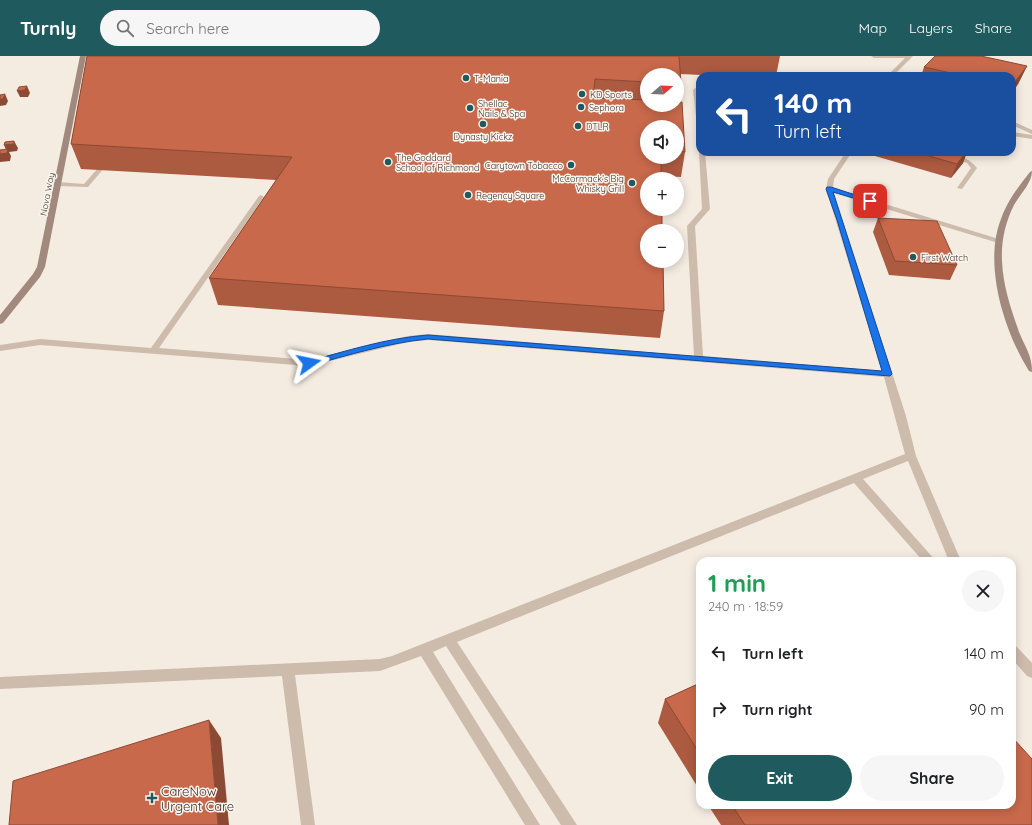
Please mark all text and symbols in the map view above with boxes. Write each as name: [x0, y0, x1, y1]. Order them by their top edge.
search box: [100, 10, 380, 46]
text: Turnly: [20, 16, 76, 40]
icon: search: [114, 17, 136, 39]
text: Search here: [146, 19, 229, 38]
text: Map: [858, 19, 887, 37]
text: Layers: [909, 19, 953, 37]
text: Share: [975, 19, 1012, 37]
north arrow: [640, 68, 684, 112]
map controls: [640, 68, 684, 268]
marker: T-Mania: [461, 73, 471, 83]
place label: T-Mania: [474, 73, 508, 84]
text: 140 m: [774, 85, 852, 120]
icon: left: [708, 88, 760, 140]
marker: KD Sports: [577, 89, 587, 99]
place label: KD Sports: [590, 89, 632, 100]
place label: Shellac Nails & Spa: [478, 98, 525, 119]
marker: Sephora: [576, 102, 586, 112]
place label: Sephora: [589, 102, 624, 113]
marker: Shellac Nails & Spa: [465, 103, 475, 113]
marker: Dynasty Kickz: [478, 119, 488, 129]
button: sound: [640, 120, 684, 164]
text: Turn left: [774, 120, 842, 143]
marker: DTLR: [573, 121, 583, 131]
place label: DTLR: [586, 121, 609, 132]
place label: Dynasty Kickz: [454, 131, 512, 142]
place label: The Goddard School of Richmond: [396, 152, 479, 173]
marker: The Goddard School of Richmond: [383, 157, 393, 167]
place label: Carytown Tobacco: [485, 160, 563, 171]
marker: Carytown Tobacco: [566, 160, 576, 170]
street label: Nova Way: [37, 171, 57, 217]
button: +: [640, 172, 684, 216]
place label: McCormack’s Big Whisky Grill: [552, 173, 624, 194]
marker: McCormack’s Big Whisky Grill: [627, 178, 637, 188]
pin: [853, 184, 887, 218]
marker: Regency Square: [463, 190, 473, 200]
place label: Regency Square: [476, 190, 544, 201]
icon: arrive: [859, 190, 881, 212]
button: −: [640, 224, 684, 268]
marker: First Watch: [908, 252, 918, 262]
place label: First Watch: [921, 252, 968, 263]
position arrow: [288, 342, 330, 384]
text: 1 min: [708, 568, 766, 598]
button: close: [962, 570, 1004, 612]
text: 240 m · 18:59: [708, 598, 783, 614]
icon: left: [708, 642, 730, 664]
text: Turn left: [742, 644, 804, 663]
text: 140 m: [964, 644, 1004, 663]
icon: right: [708, 698, 730, 720]
text: Turn right: [742, 700, 813, 719]
text: 90 m: [969, 700, 1004, 719]
button: Exit: [708, 755, 852, 801]
button: Share: [860, 755, 1004, 801]
place label: CareNow Urgent Care: [161, 783, 234, 814]
marker: CareNow Urgent Care: [146, 792, 158, 804]

